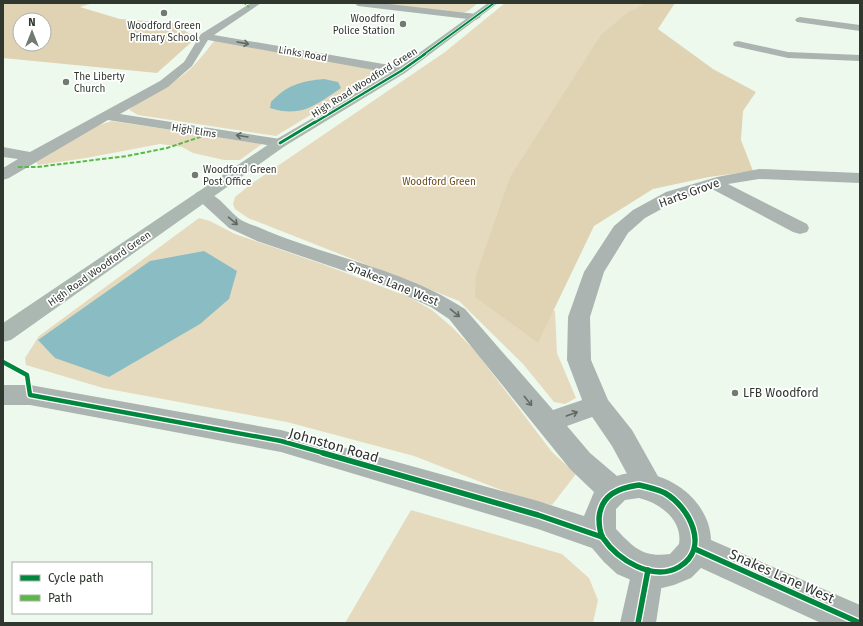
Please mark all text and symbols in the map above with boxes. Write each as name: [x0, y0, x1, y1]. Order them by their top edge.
marker: Woodford Green Primary School: [159, 8, 169, 18]
north arrow: [12, 12, 52, 52]
place label: Woodford Police Station: [333, 13, 395, 37]
text: N: [28, 16, 36, 29]
marker: Woodford Police Station: [398, 19, 408, 29]
place label: Woodford Green Primary School: [127, 20, 201, 44]
one-way arrow: [236, 39, 249, 47]
street label: Links Road: [278, 44, 328, 64]
street label: High Road Woodford Green: [309, 45, 420, 120]
place label: The Liberty Church: [74, 71, 125, 95]
marker: The Liberty Church: [61, 77, 71, 87]
street label: High Elms: [171, 122, 217, 140]
one-way arrow: [236, 132, 249, 140]
place label: Woodford Green Post Office: [203, 164, 277, 188]
marker: Woodford Green Post Office: [190, 170, 200, 180]
park label: Woodford Green: [402, 176, 476, 188]
street label: Harts Grove: [657, 176, 721, 210]
one-way arrow: [228, 216, 238, 225]
street label: High Road Woodford Green: [46, 229, 153, 309]
street label: Snakes Lane West: [345, 259, 441, 309]
one-way arrow: [450, 309, 461, 318]
place label: LFB Woodford: [743, 386, 819, 400]
marker: LFB Woodford: [730, 388, 740, 398]
one-way arrow: [524, 396, 533, 406]
one-way arrow: [566, 410, 578, 418]
street label: Johnston Road: [287, 425, 381, 466]
street label: Snakes Lane West: [727, 546, 838, 608]
legend: [12, 562, 152, 614]
text: Cycle path: [48, 571, 104, 585]
text: Path: [48, 591, 72, 605]

